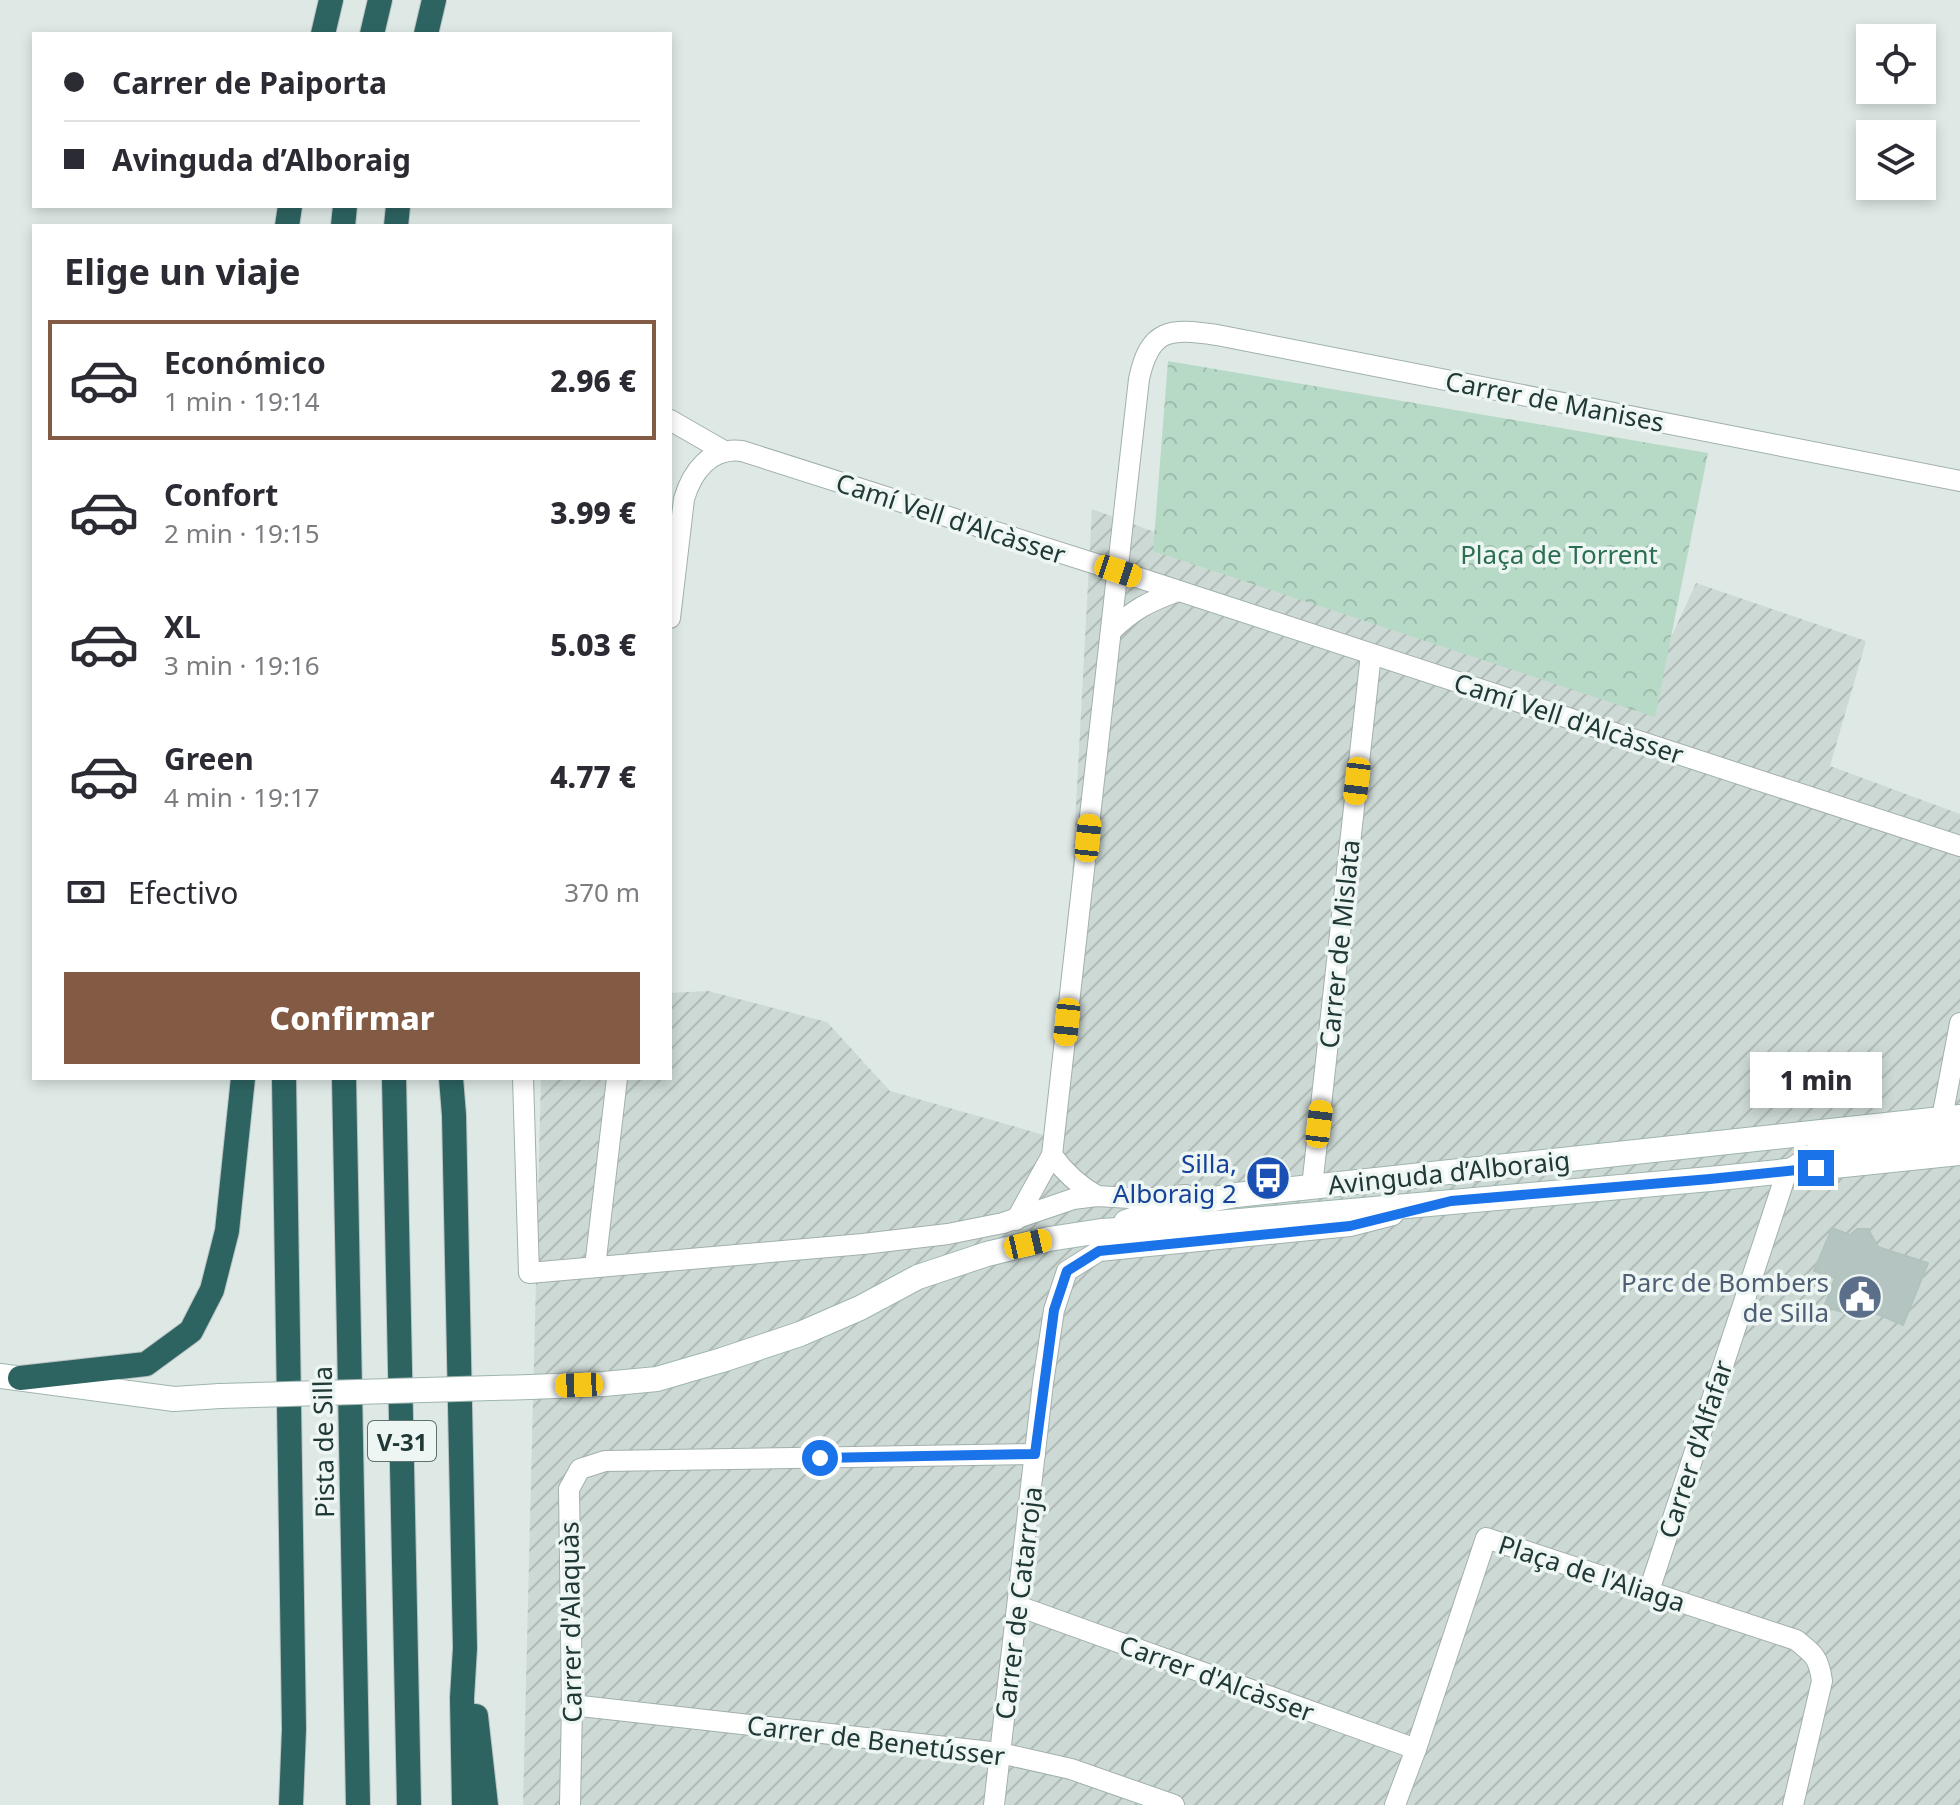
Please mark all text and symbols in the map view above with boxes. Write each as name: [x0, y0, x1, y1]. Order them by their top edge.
map controls: [1856, 24, 1936, 200]
button: locate: [1856, 24, 1936, 104]
text: Carrer de Paiporta: [112, 62, 387, 103]
button: layers: [1856, 120, 1936, 200]
text: Avinguda d’Alboraig: [112, 139, 411, 180]
text: Elige un viaje: [64, 247, 301, 296]
text: Económico: [164, 342, 326, 383]
icon: car: [68, 344, 140, 416]
text: 2.96 €: [550, 360, 636, 401]
street label: Carrer de Manises: [1443, 362, 1667, 440]
text: 1 min · 19:14: [164, 383, 320, 419]
street label: Camí Vell d'Alcàsser: [832, 464, 1071, 572]
text: Confort: [164, 474, 278, 515]
icon: car: [68, 476, 140, 548]
text: 3.99 €: [550, 492, 636, 533]
text: 2 min · 19:15: [164, 515, 320, 551]
park label: Plaça de Torrent: [1460, 536, 1658, 572]
car: [1091, 552, 1145, 590]
text: XL: [164, 606, 201, 647]
icon: car: [68, 608, 140, 680]
text: 5.03 €: [550, 624, 636, 665]
text: 3 min · 19:16: [164, 647, 320, 683]
street label: Camí Vell d'Alcàsser: [1450, 664, 1689, 772]
text: Green: [164, 738, 254, 779]
icon: car: [68, 740, 140, 812]
text: 4.77 €: [550, 756, 636, 797]
car: [1342, 756, 1372, 806]
text: 4 min · 19:17: [164, 779, 320, 815]
car: [1074, 813, 1102, 863]
street label: Carrer de Mislata: [1310, 838, 1368, 1050]
icon: cash: [64, 870, 108, 914]
text: Efectivo: [128, 872, 238, 913]
text: 370 m: [564, 874, 640, 910]
button: Confirmar: [64, 972, 640, 1064]
car: [1053, 997, 1081, 1047]
callout: 1 min: [1750, 1052, 1882, 1108]
text: 1 min: [1780, 1062, 1852, 1098]
car: [1304, 1099, 1334, 1149]
street label: Avinguda d’Alboraig: [1326, 1141, 1572, 1203]
place label: Silla, Alboraig 2: [1113, 1145, 1237, 1211]
route end: [1798, 1150, 1834, 1186]
bus stop icon: Silla, Alboraig 2: [1244, 1154, 1292, 1202]
car: [1002, 1227, 1054, 1261]
place label: Parc de Bombers de Silla: [1621, 1264, 1829, 1330]
public building icon: Parc de Bombers de Silla: [1836, 1273, 1884, 1321]
street label: Carrer d'Alfafar: [1649, 1355, 1741, 1543]
street label: Pista de Silla: [304, 1366, 342, 1518]
car: [555, 1372, 603, 1398]
road number: V-31: [368, 1421, 436, 1461]
route start: [802, 1440, 838, 1476]
street label: Carrer de Catarroja: [986, 1484, 1050, 1722]
street label: Carrer d'Alaquàs: [550, 1521, 590, 1723]
street label: Plaça de l'Aliaga: [1494, 1526, 1690, 1620]
street label: Carrer d'Alcàsser: [1115, 1626, 1320, 1730]
street label: Carrer de Benetússer: [745, 1706, 1007, 1774]

